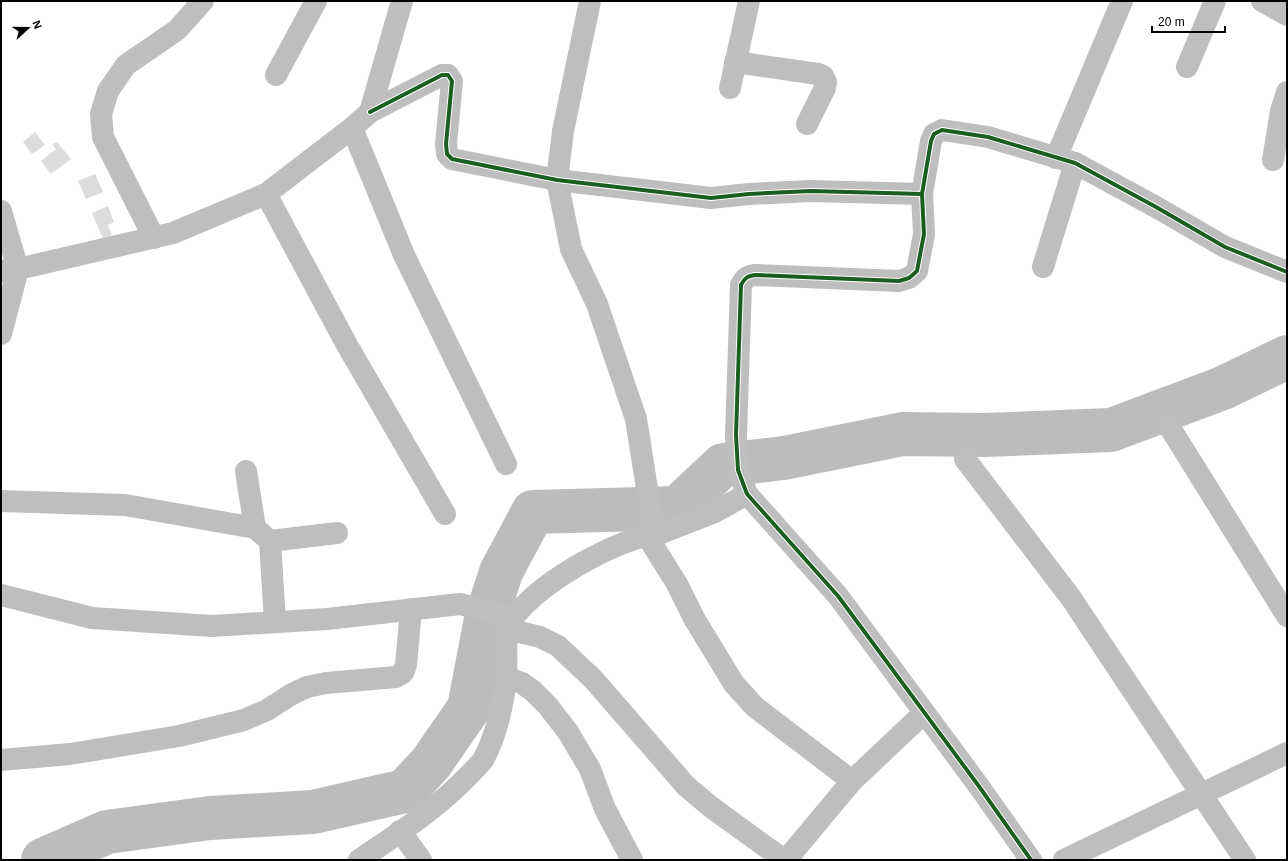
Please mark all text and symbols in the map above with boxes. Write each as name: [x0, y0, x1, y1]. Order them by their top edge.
north arrow: [8, 8, 48, 48]
scale bar: [1152, 8, 1225, 34]
text: 20 m: [1158, 15, 1185, 29]
text: N: [30, 19, 44, 30]

